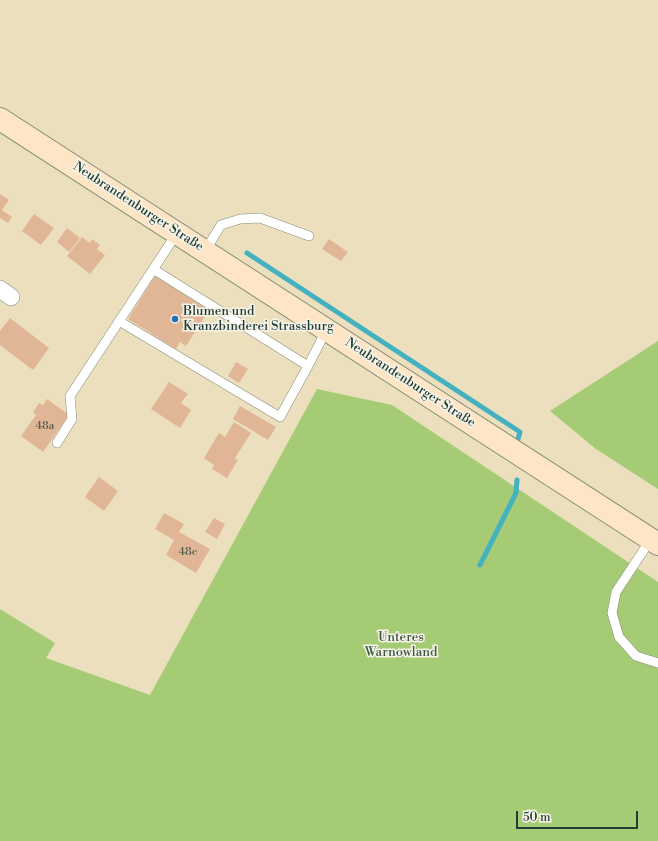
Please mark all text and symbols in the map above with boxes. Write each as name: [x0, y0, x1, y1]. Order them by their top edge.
street label: Neubrandenburger Straße: [70, 159, 206, 255]
place label: Blumen und Kranzbinderei Strassburg: [183, 304, 334, 335]
marker: Blumen und Kranzbinderei Strassburg: [170, 314, 180, 324]
street label: Neubrandenburger Straße: [342, 335, 478, 431]
house number: 48a: [36, 419, 54, 433]
house number: 48c: [179, 545, 197, 559]
park label: Unteres Warnowland: [365, 630, 437, 661]
scale bar: [518, 803, 640, 829]
text: 50 m: [523, 810, 551, 825]

